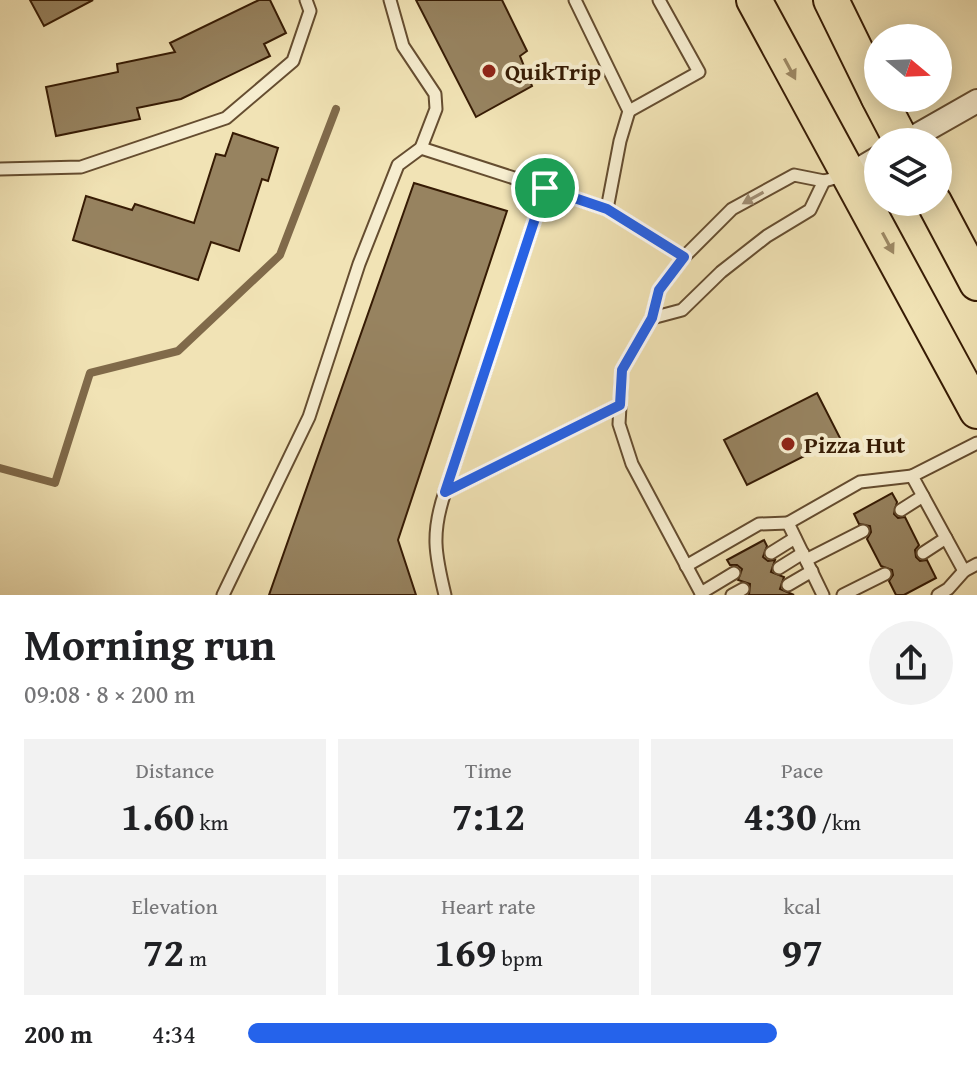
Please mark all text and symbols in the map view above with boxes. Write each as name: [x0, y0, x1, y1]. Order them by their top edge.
north arrow: [864, 24, 952, 112]
map controls: [864, 24, 952, 216]
place label: QuikTrip: [505, 54, 601, 89]
one-way arrow: [783, 58, 796, 81]
marker: QuikTrip: [480, 62, 498, 80]
button: layers: [864, 128, 952, 216]
pin: [511, 154, 579, 222]
icon: arrive: [523, 166, 567, 210]
one-way arrow: [741, 191, 764, 205]
one-way arrow: [880, 232, 894, 254]
place label: Pizza Hut: [804, 427, 905, 462]
marker: Pizza Hut: [779, 435, 797, 453]
text: Morning run: [24, 612, 275, 676]
button: share: [869, 621, 953, 705]
text: 09:08 · 8 × 200 m: [24, 674, 195, 713]
text: Distance: [135, 754, 214, 786]
text: Time: [465, 754, 512, 786]
text: Pace: [781, 754, 823, 786]
text: 1.60: [121, 786, 195, 845]
text: 7:12: [452, 786, 525, 845]
text: 4:30: [743, 786, 817, 845]
text: km: [195, 806, 229, 838]
text: /km: [817, 806, 861, 838]
text: Elevation: [132, 890, 218, 922]
text: Heart rate: [441, 890, 536, 922]
text: kcal: [783, 890, 821, 922]
text: 72: [143, 922, 184, 981]
text: 169: [434, 922, 497, 981]
text: 97: [781, 922, 823, 981]
text: m: [184, 942, 207, 974]
text: bpm: [497, 942, 543, 974]
text: 200 m: [24, 1014, 92, 1053]
text: 4:34: [152, 1014, 196, 1053]

